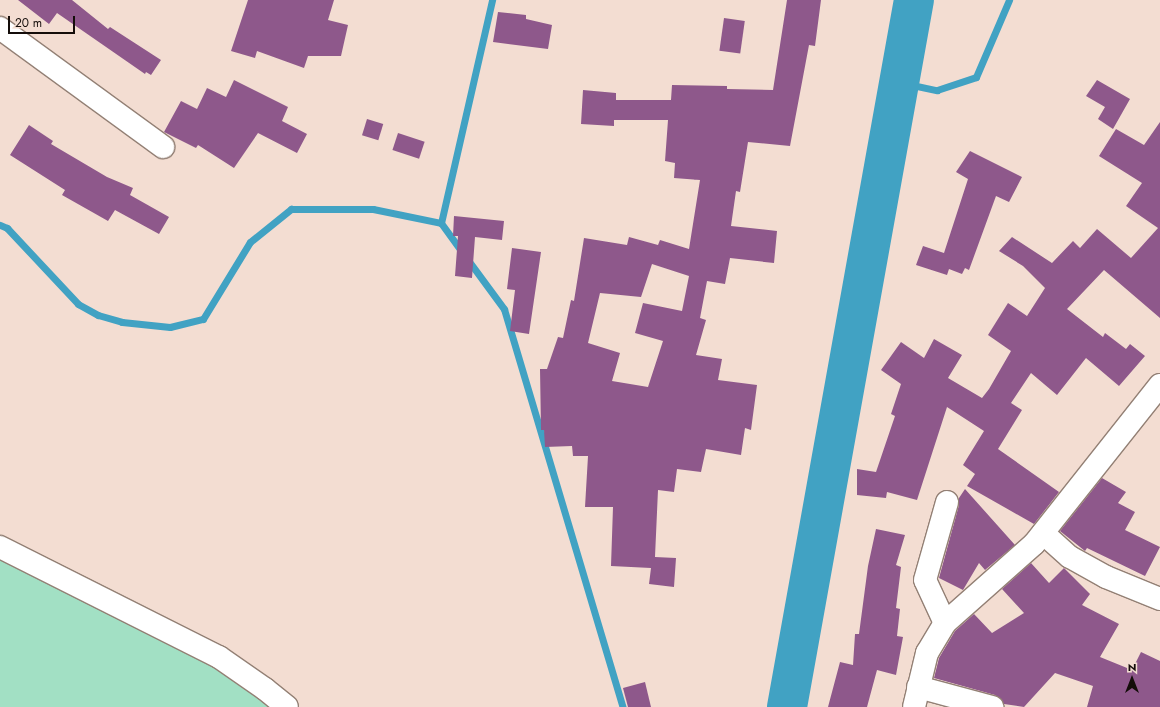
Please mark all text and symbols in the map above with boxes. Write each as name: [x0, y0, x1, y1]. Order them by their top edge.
scale bar: [10, 8, 77, 34]
text: 20 m: [15, 14, 42, 32]
north arrow: [1112, 659, 1152, 699]
text: N: [1128, 659, 1136, 675]

